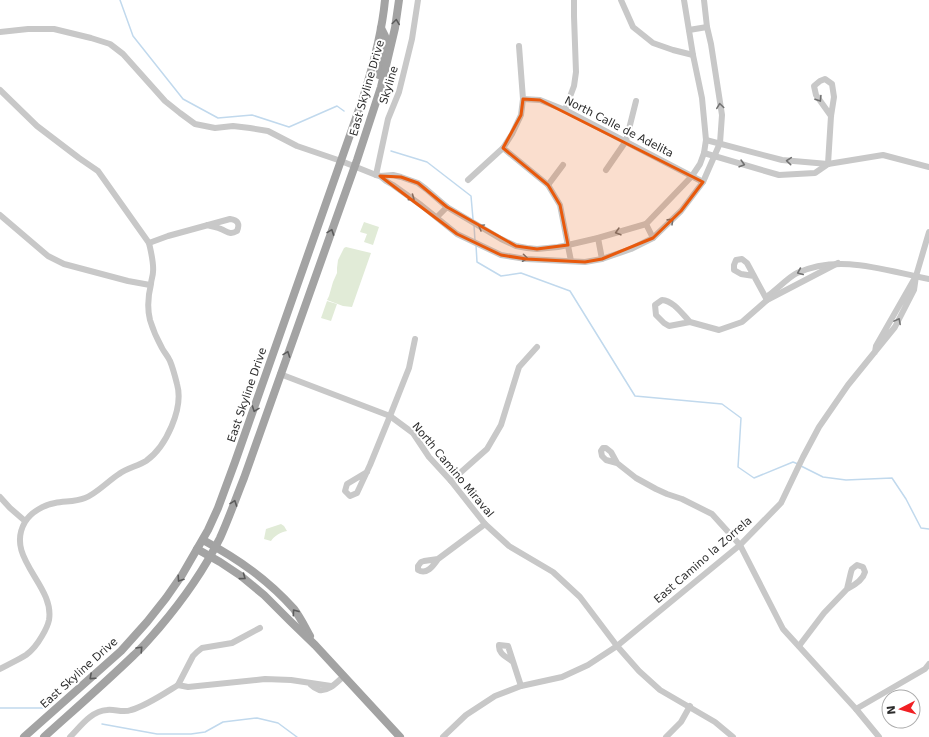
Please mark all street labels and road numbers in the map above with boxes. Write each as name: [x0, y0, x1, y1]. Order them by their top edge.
street label: East Skyline Drive: [347, 38, 387, 138]
street label: Skyline: [377, 64, 401, 106]
street label: North Calle de Adelita: [562, 94, 676, 160]
street label: East Skyline Drive: [225, 346, 269, 444]
street label: North Camino Miraval: [410, 420, 496, 520]
street label: East Camino la Zorrela: [651, 514, 755, 606]
street label: East Skyline Drive: [38, 635, 120, 711]

